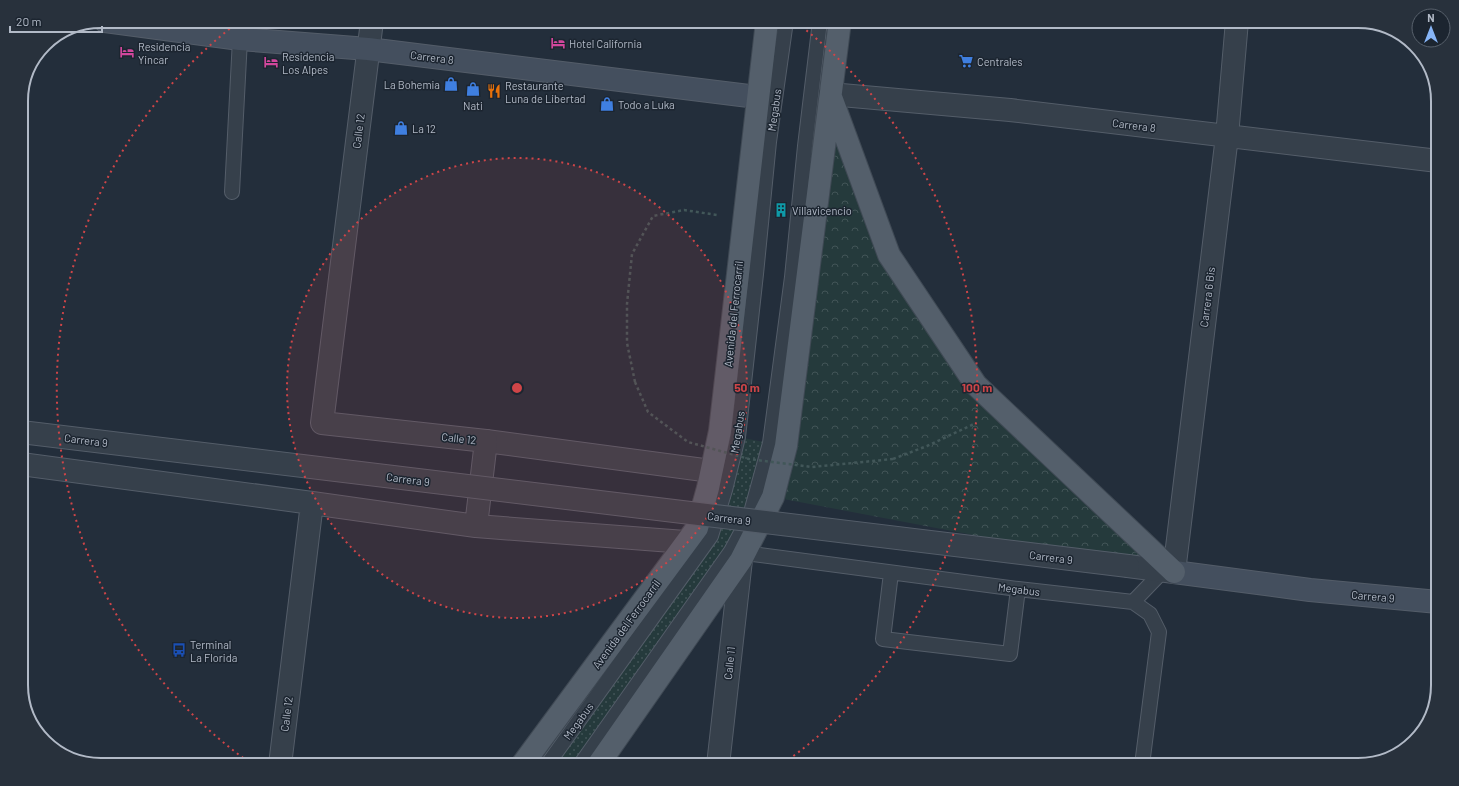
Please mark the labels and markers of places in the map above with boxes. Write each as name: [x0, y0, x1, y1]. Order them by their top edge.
hotel icon: Hotel California: [550, 35, 566, 51]
place label: Hotel California: [569, 37, 642, 50]
place label: Residencia Yincar: [138, 40, 190, 66]
hotel icon: Residencia Yincar: [119, 44, 135, 60]
place label: Residencia Los Alpes: [282, 50, 334, 76]
supermarket icon: Centrales: [958, 53, 974, 69]
hotel icon: Residencia Los Alpes: [263, 54, 279, 70]
place label: Centrales: [977, 55, 1023, 68]
shop icon: La Bohemia: [443, 76, 459, 92]
place label: La Bohemia: [384, 78, 440, 91]
place label: Restaurante Luna de Libertad: [505, 79, 586, 105]
shop icon: Nati: [465, 81, 481, 97]
restaurant icon: Restaurante Luna de Libertad: [486, 83, 502, 99]
shop icon: Todo a Luka: [599, 96, 615, 112]
place label: Todo a Luka: [618, 98, 675, 111]
place label: Nati: [463, 99, 483, 112]
shop icon: La 12: [393, 120, 409, 136]
place label: La 12: [412, 122, 436, 135]
building icon: Villavicencio: [773, 202, 789, 218]
place label: Villavicencio: [792, 204, 852, 217]
centre of rings: [510, 381, 524, 395]
place label: Terminal La Florida: [190, 638, 237, 664]
bus stop icon: Terminal La Florida: [171, 642, 187, 658]

